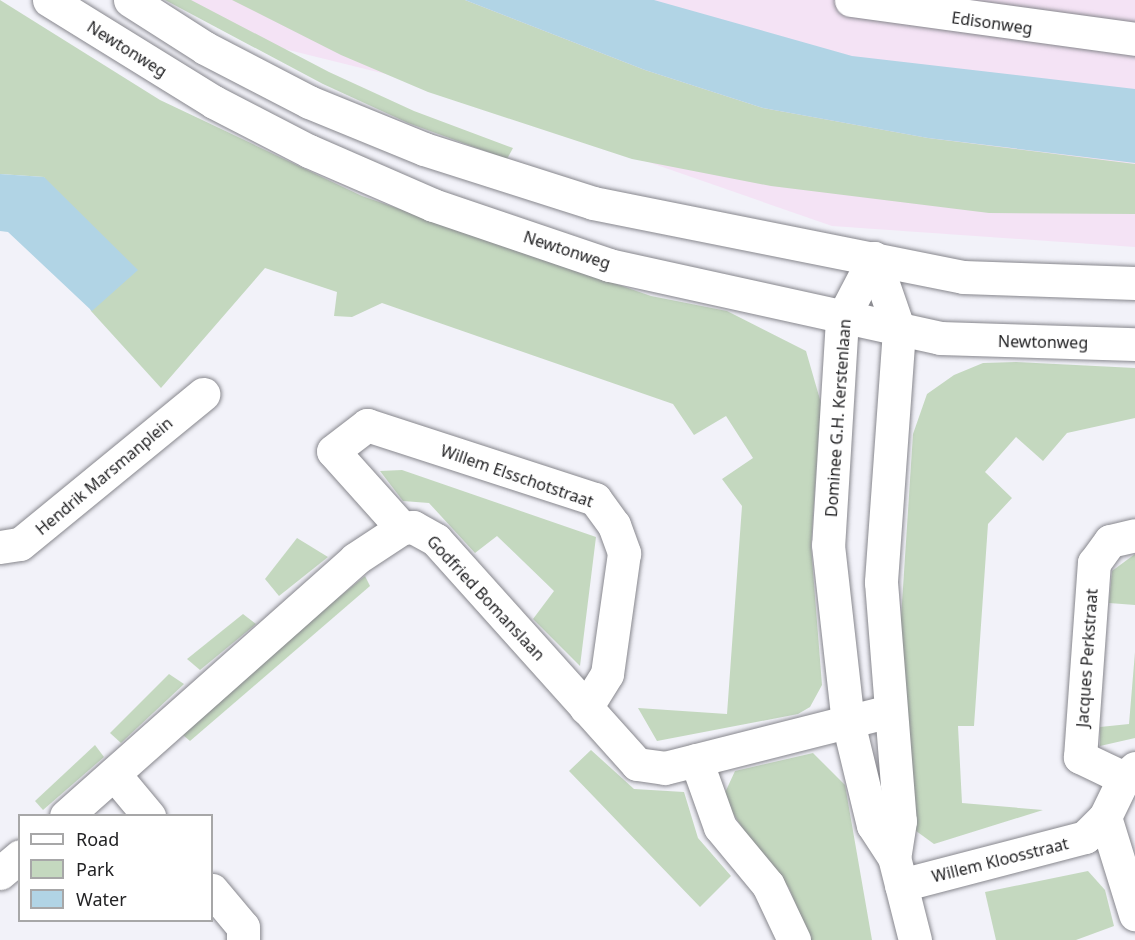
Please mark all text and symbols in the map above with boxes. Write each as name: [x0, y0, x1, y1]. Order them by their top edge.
street label: Edisonweg: [950, 8, 1034, 38]
street label: Newtonweg: [84, 17, 170, 81]
street label: Newtonweg: [521, 227, 613, 273]
street label: Dominee G.H. Kerstenlaan: [821, 318, 855, 518]
street label: Newtonweg: [998, 332, 1088, 352]
street label: Hendrik Marsmanplein: [32, 413, 176, 539]
street label: Willem Elsschotstraat: [438, 441, 596, 511]
street label: Godfried Bomanslaan: [423, 531, 549, 665]
street label: Jacques Perkstraat: [1073, 588, 1101, 728]
legend: [18, 814, 213, 922]
text: Road: [76, 827, 119, 851]
street label: Willem Kloosstraat: [930, 834, 1070, 886]
text: Park: [76, 857, 114, 881]
text: Water: [76, 887, 127, 911]

